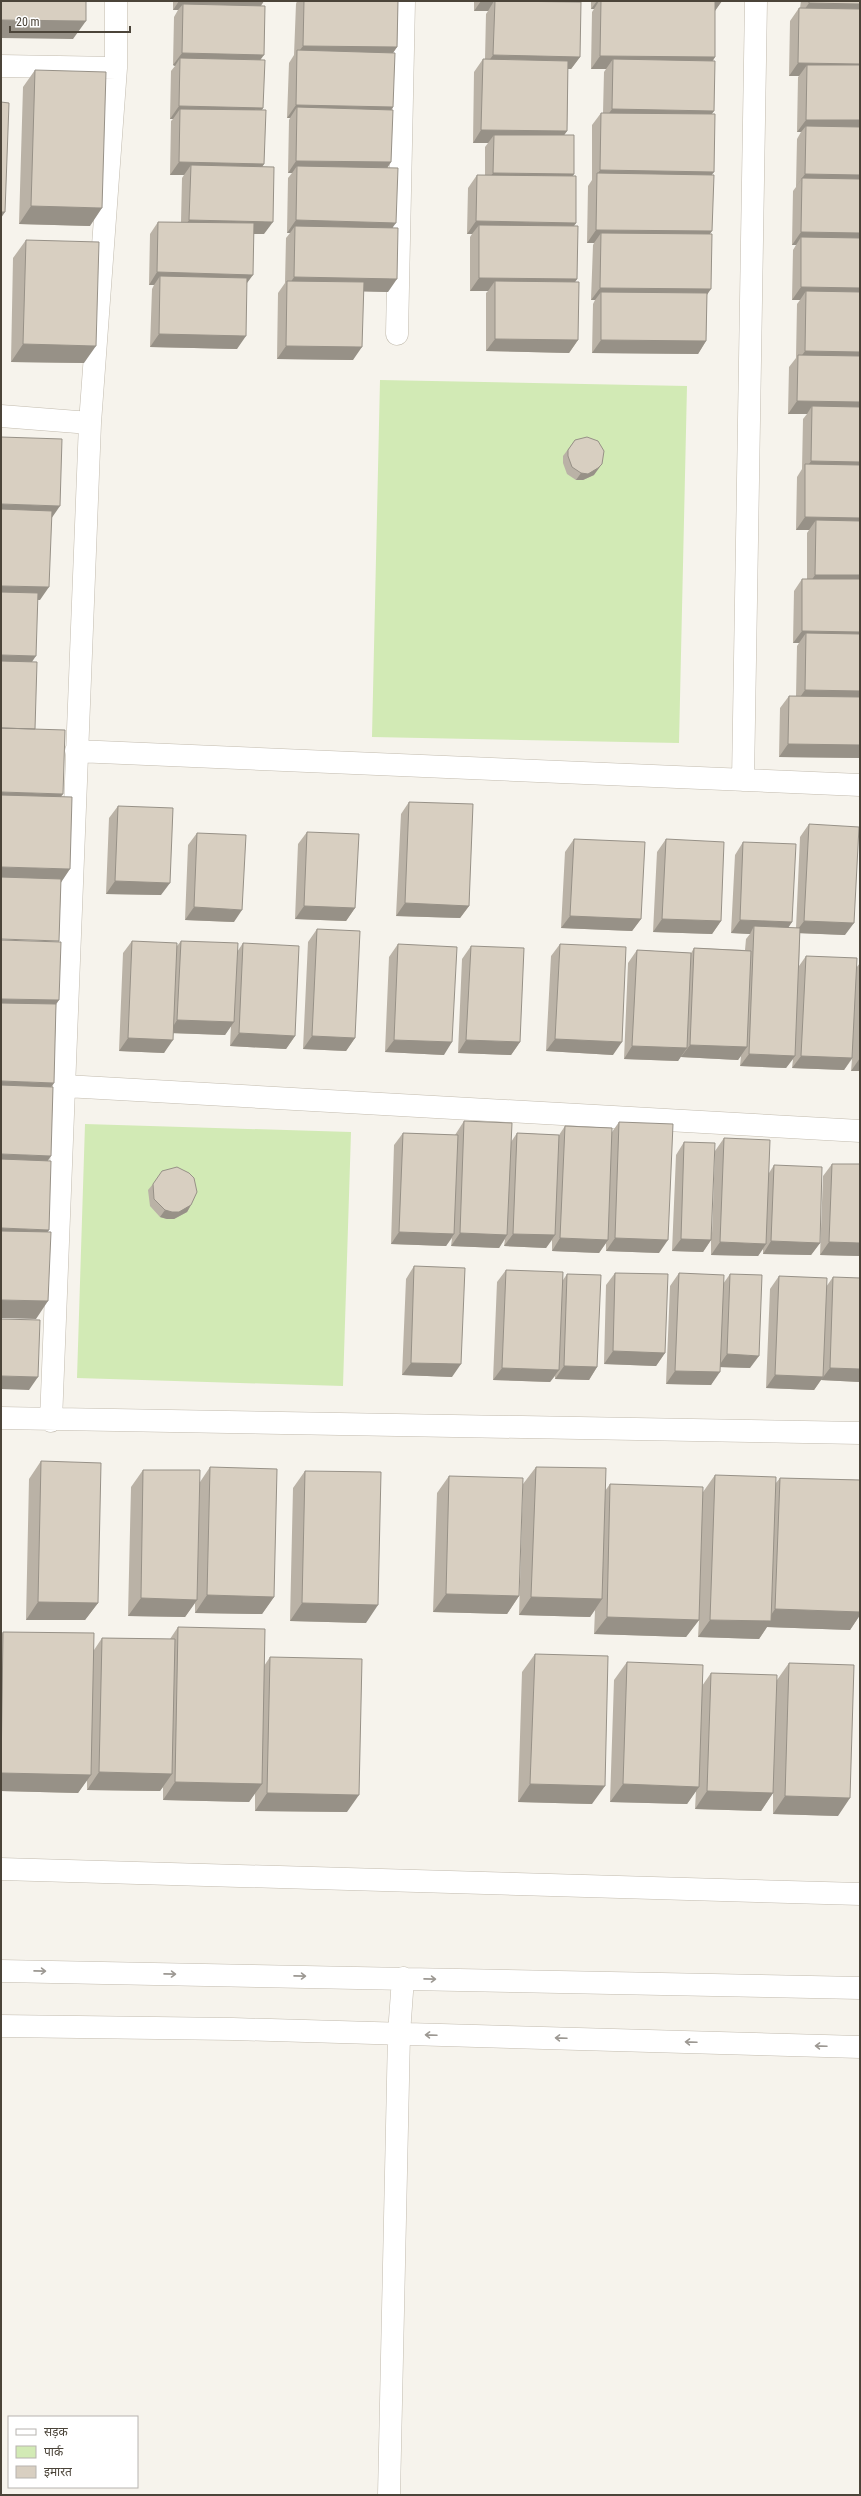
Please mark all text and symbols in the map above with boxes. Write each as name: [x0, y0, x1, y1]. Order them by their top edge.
scale bar: [10, 8, 130, 34]
text: 20 m: [16, 15, 40, 29]
one-way arrow: [33, 1968, 46, 1975]
one-way arrow: [163, 1970, 176, 1977]
one-way arrow: [293, 1972, 306, 1980]
one-way arrow: [423, 1975, 436, 1983]
one-way arrow: [425, 2031, 438, 2038]
one-way arrow: [555, 2035, 568, 2042]
one-way arrow: [685, 2039, 698, 2046]
one-way arrow: [815, 2043, 828, 2050]
legend: [8, 2416, 138, 2488]
text: सड़क: [44, 2425, 69, 2439]
text: पार्क: [44, 2445, 64, 2459]
text: इमारत: [44, 2465, 73, 2479]

